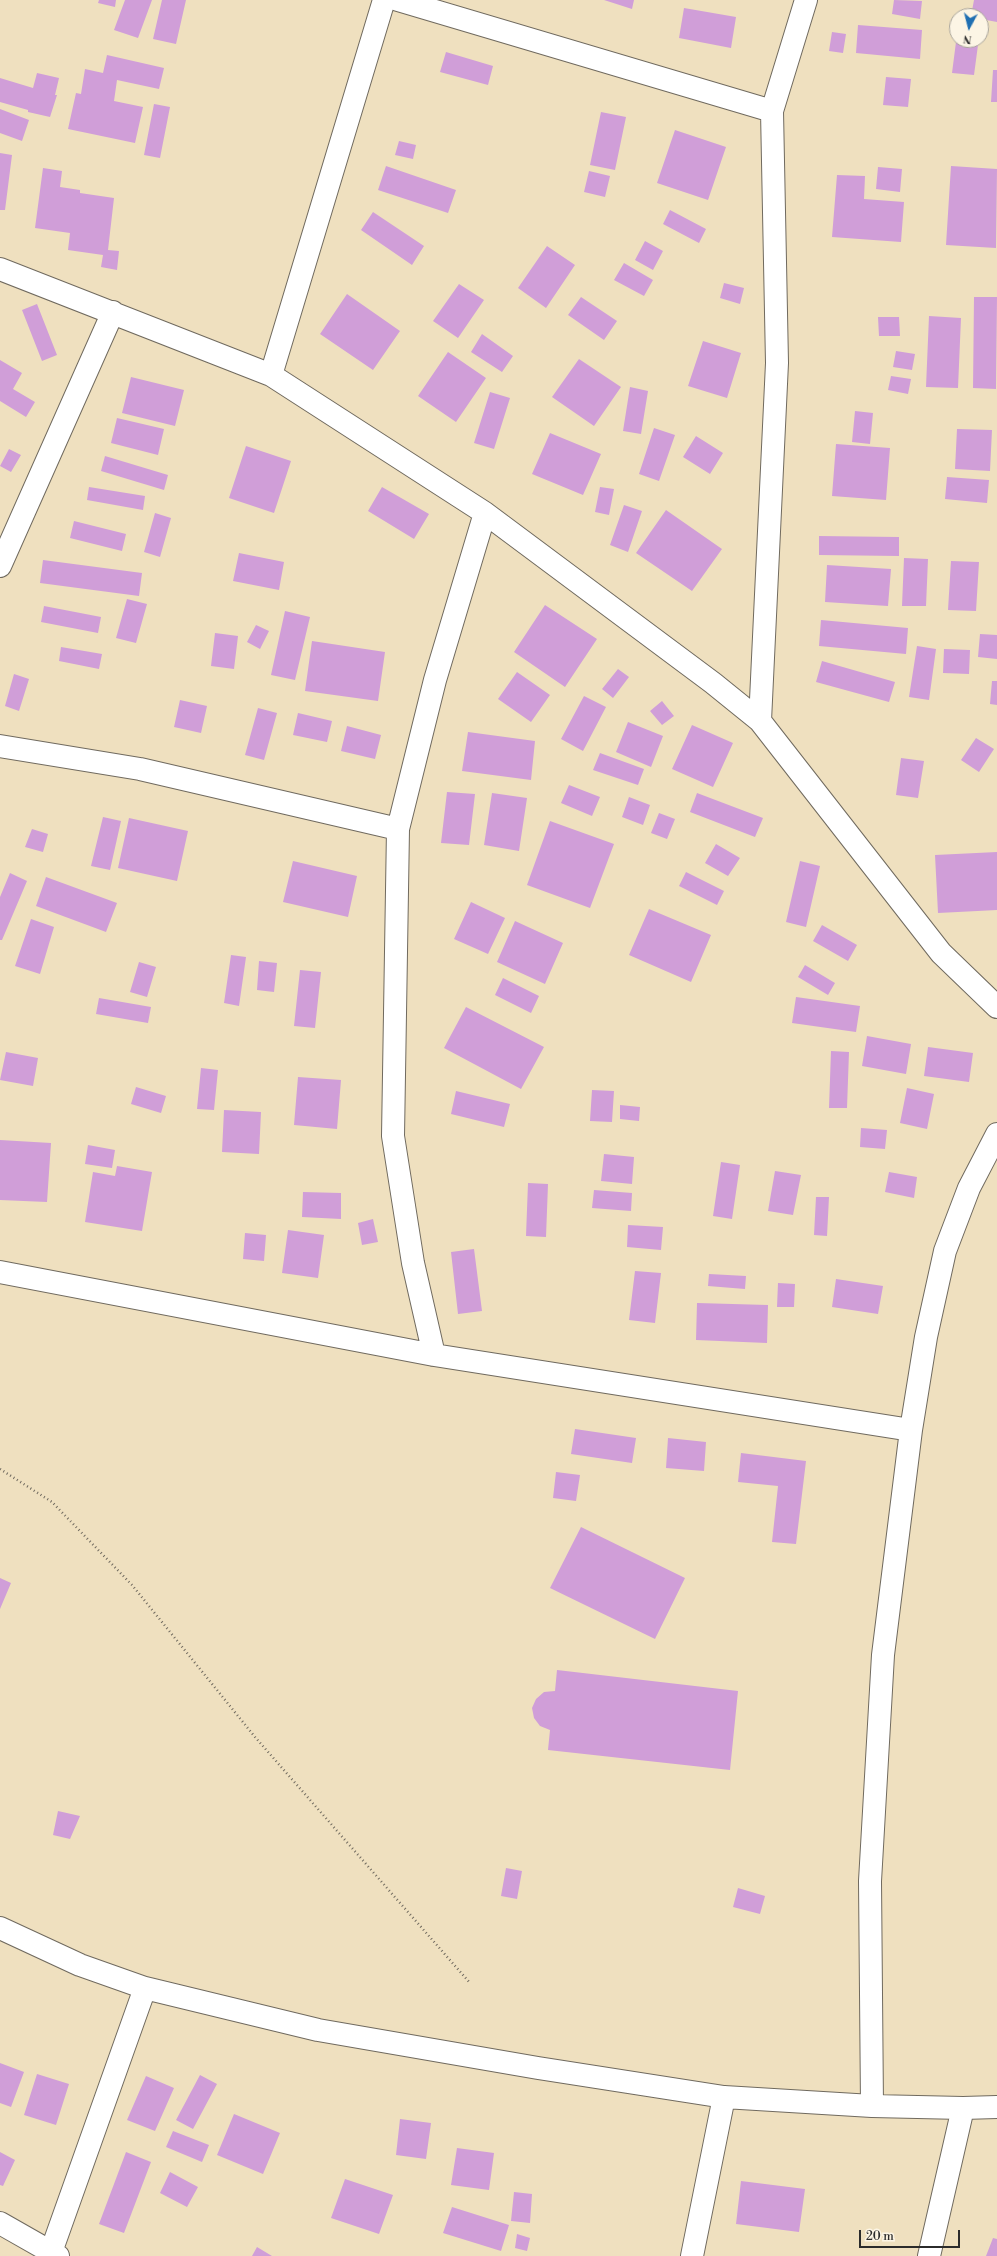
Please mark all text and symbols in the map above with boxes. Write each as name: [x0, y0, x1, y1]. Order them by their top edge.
north arrow: [949, 8, 989, 48]
text: N: [962, 31, 973, 46]
scale bar: [861, 2222, 962, 2248]
text: 20 m: [866, 2229, 894, 2244]

